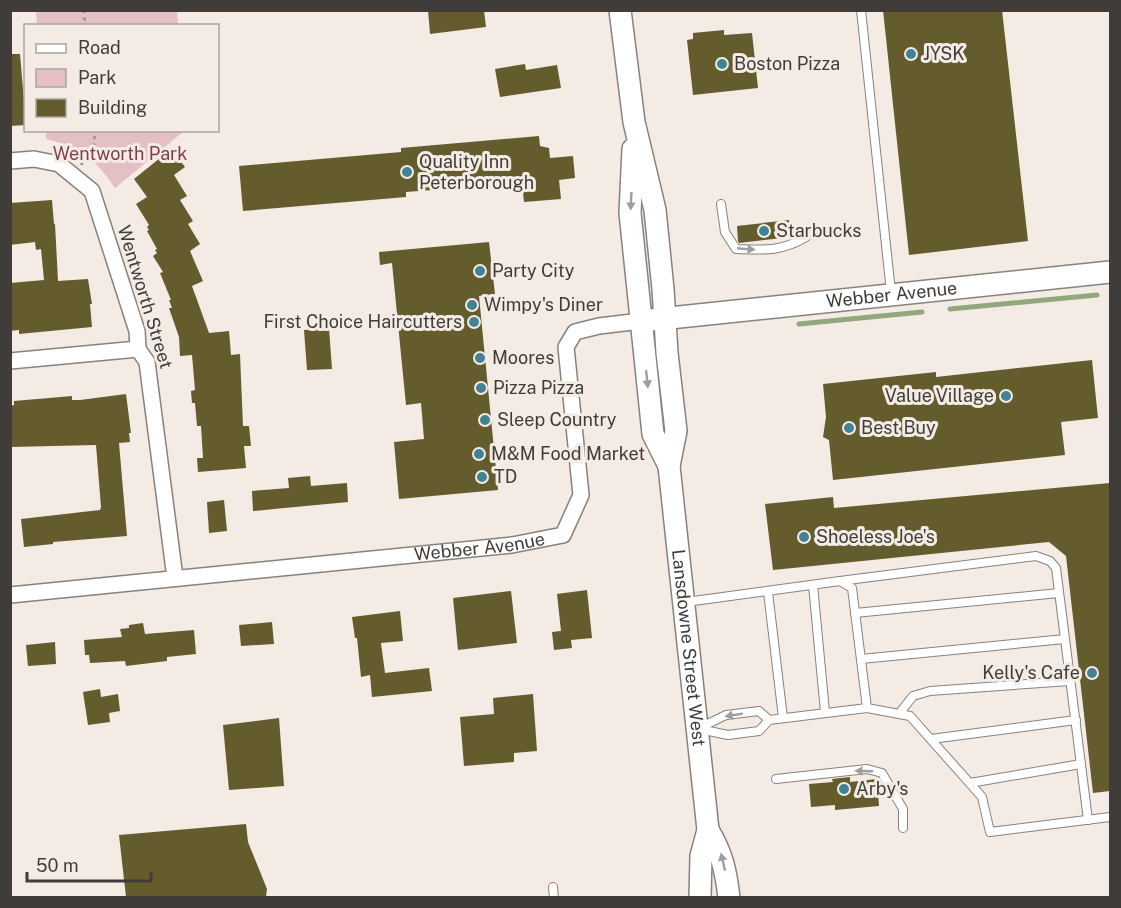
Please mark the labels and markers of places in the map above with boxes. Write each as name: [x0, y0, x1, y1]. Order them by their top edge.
place label: JYSK: [923, 43, 964, 64]
marker: JYSK: [904, 47, 918, 61]
place label: Boston Pizza: [734, 53, 840, 74]
marker: Boston Pizza: [715, 57, 729, 71]
place label: Quality Inn Peterborough: [419, 151, 534, 193]
marker: Quality Inn Peterborough: [400, 165, 414, 179]
place label: Starbucks: [776, 220, 861, 241]
marker: Starbucks: [757, 224, 771, 238]
place label: Party City: [492, 260, 575, 281]
marker: Party City: [473, 264, 487, 278]
place label: Wimpy's Diner: [484, 294, 603, 315]
marker: Wimpy's Diner: [465, 298, 479, 312]
place label: First Choice Haircutters: [263, 311, 462, 332]
marker: First Choice Haircutters: [467, 315, 481, 329]
place label: Moores: [492, 347, 554, 368]
marker: Moores: [473, 351, 487, 365]
place label: Pizza Pizza: [493, 377, 584, 398]
marker: Pizza Pizza: [474, 381, 488, 395]
place label: Value Village: [885, 385, 994, 406]
marker: Value Village: [999, 389, 1013, 403]
place label: Sleep Country: [497, 409, 617, 430]
marker: Sleep Country: [478, 413, 492, 427]
place label: Best Buy: [861, 417, 936, 438]
marker: Best Buy: [842, 421, 856, 435]
place label: M&M Food Market: [491, 443, 645, 464]
marker: M&M Food Market: [472, 447, 486, 461]
place label: TD: [494, 466, 517, 487]
marker: TD: [475, 470, 489, 484]
place label: Shoeless Joe's: [816, 526, 935, 547]
marker: Shoeless Joe's: [797, 530, 811, 544]
place label: Kelly's Cafe: [982, 662, 1080, 683]
marker: Kelly's Cafe: [1085, 666, 1099, 680]
place label: Arby's: [856, 778, 908, 799]
marker: Arby's: [837, 782, 851, 796]

